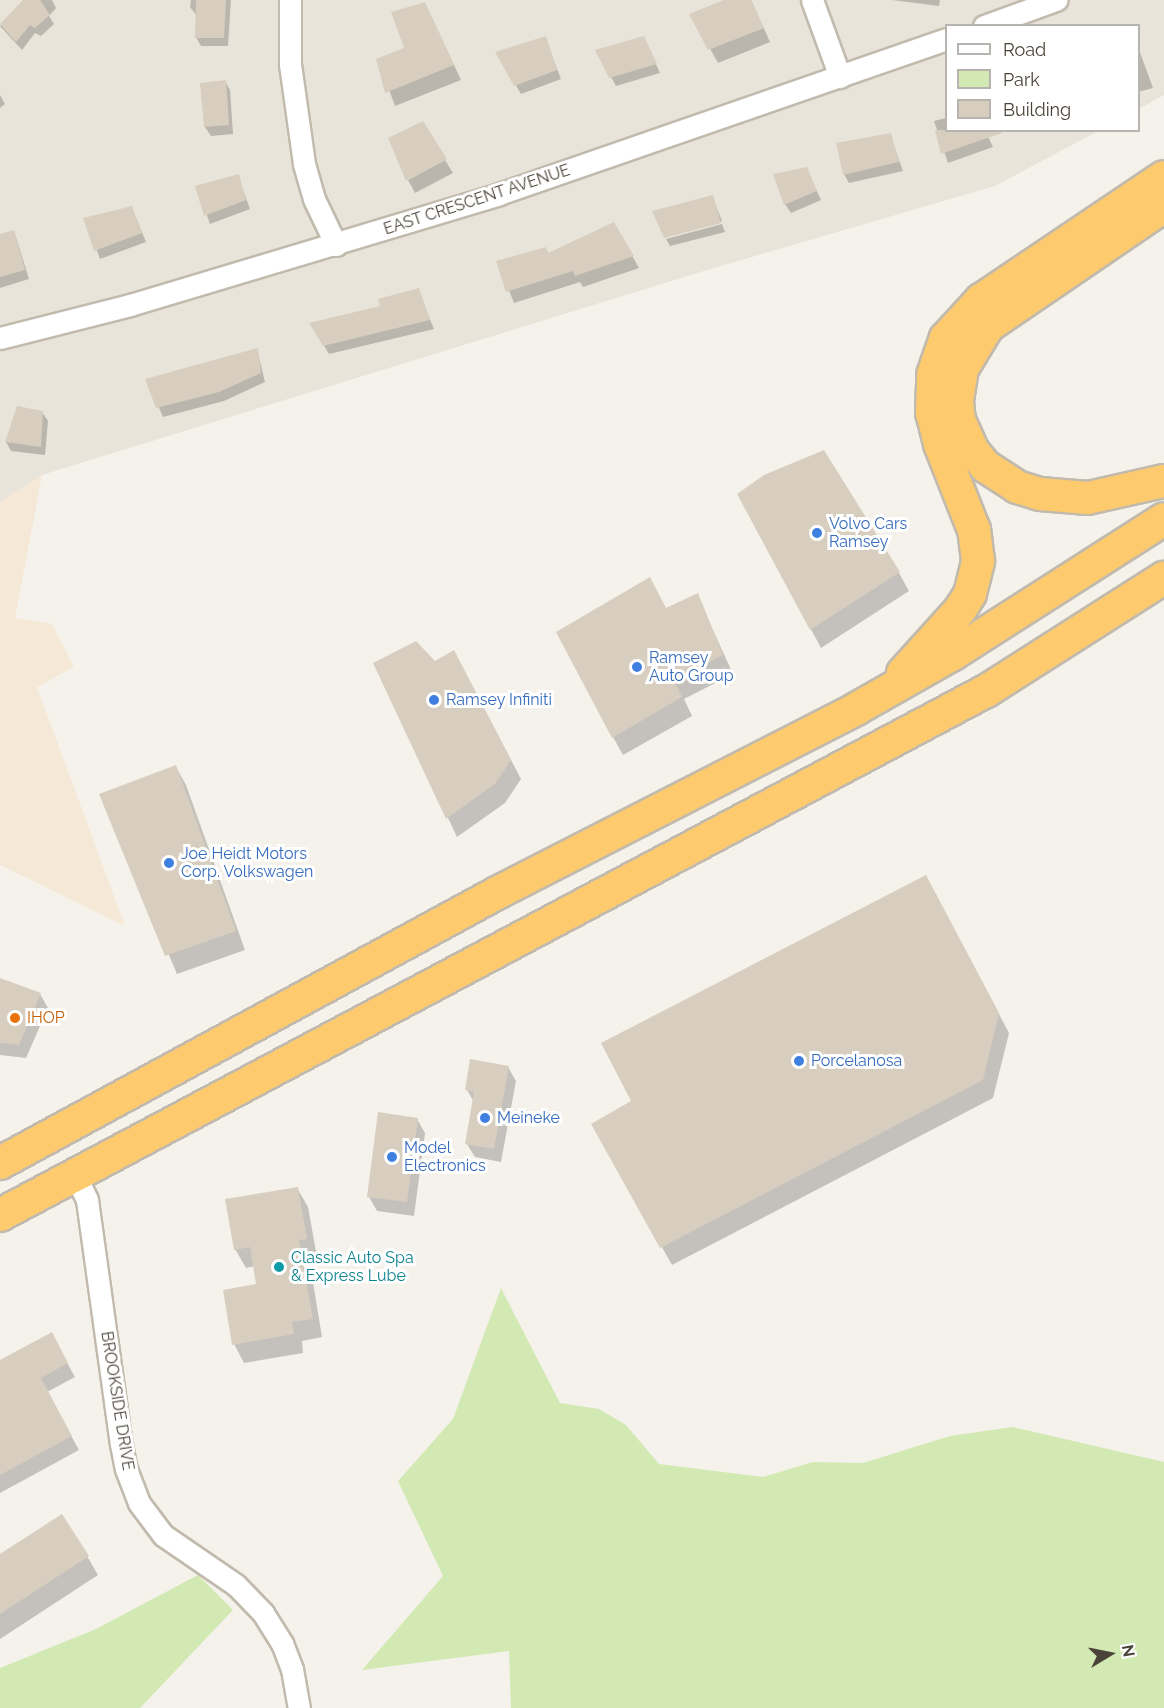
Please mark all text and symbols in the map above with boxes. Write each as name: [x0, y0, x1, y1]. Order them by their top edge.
legend: [945, 24, 1140, 132]
text: Road: [1003, 39, 1046, 60]
text: Park: [1003, 69, 1040, 90]
text: Building: [1003, 99, 1071, 120]
street label: EAST CRESCENT AVENUE: [381, 161, 573, 239]
place label: Volvo Cars Ramsey: [829, 514, 907, 552]
marker: Volvo Cars Ramsey: [810, 526, 824, 540]
place label: Ramsey Auto Group: [649, 648, 734, 686]
marker: Ramsey Auto Group: [630, 660, 644, 674]
place label: Ramsey Infiniti: [446, 690, 552, 710]
marker: Ramsey Infiniti: [427, 693, 441, 707]
place label: Joe Heidt Motors Corp. Volkswagen: [181, 844, 314, 882]
marker: Joe Heidt Motors Corp. Volkswagen: [162, 856, 176, 870]
place label: IHOP: [27, 1008, 65, 1028]
marker: IHOP: [8, 1011, 22, 1025]
place label: Porcelanosa: [811, 1051, 902, 1071]
marker: Porcelanosa: [792, 1054, 806, 1068]
place label: Meineke: [497, 1108, 560, 1128]
marker: Meineke: [478, 1111, 492, 1125]
place label: Model Electronics: [404, 1138, 486, 1176]
marker: Model Electronics: [385, 1150, 399, 1164]
place label: Classic Auto Spa & Express Lube: [291, 1248, 414, 1286]
marker: Classic Auto Spa & Express Lube: [272, 1260, 286, 1274]
street label: BROOKSIDE DRIVE: [97, 1330, 137, 1472]
north arrow: [1080, 1624, 1140, 1684]
text: N: [1118, 1643, 1139, 1658]

